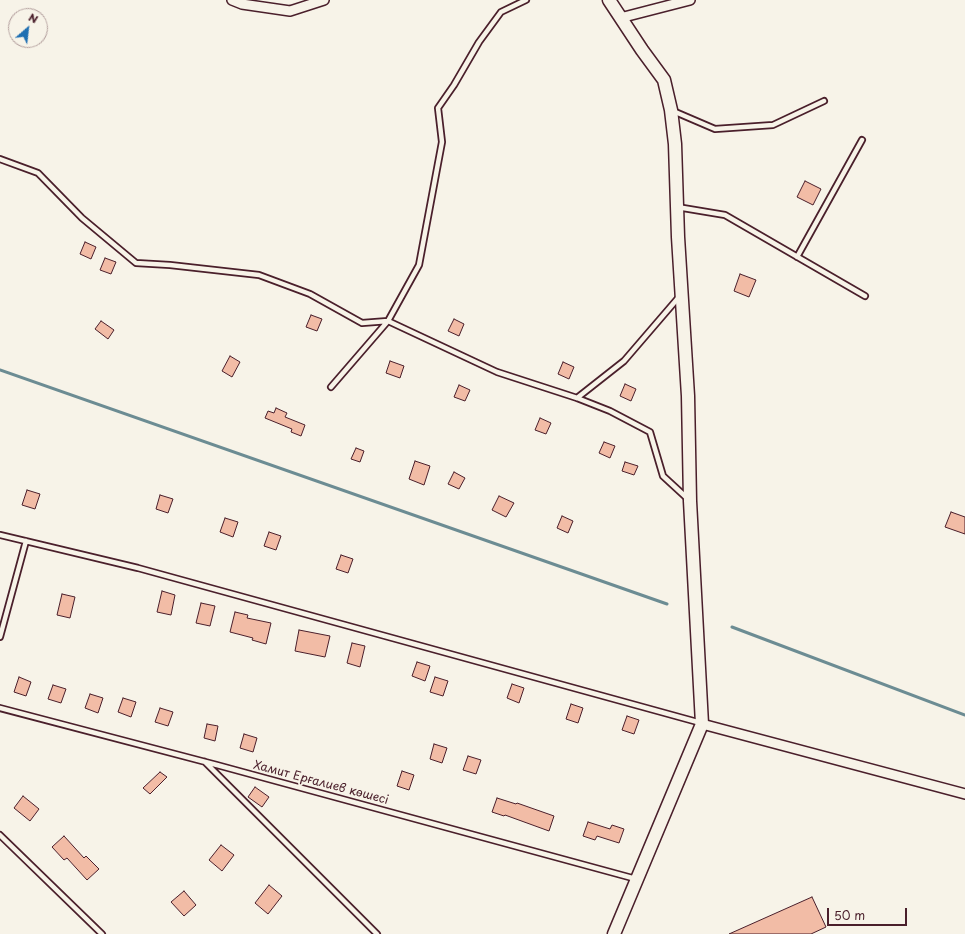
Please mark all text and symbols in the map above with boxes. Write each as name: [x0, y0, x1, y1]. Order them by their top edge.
north arrow: [8, 8, 48, 48]
text: N: [26, 8, 41, 27]
street label: Хамит Ерғалиев көшесі: [252, 758, 390, 808]
scale bar: [829, 900, 909, 926]
text: 50 m: [834, 906, 865, 924]

